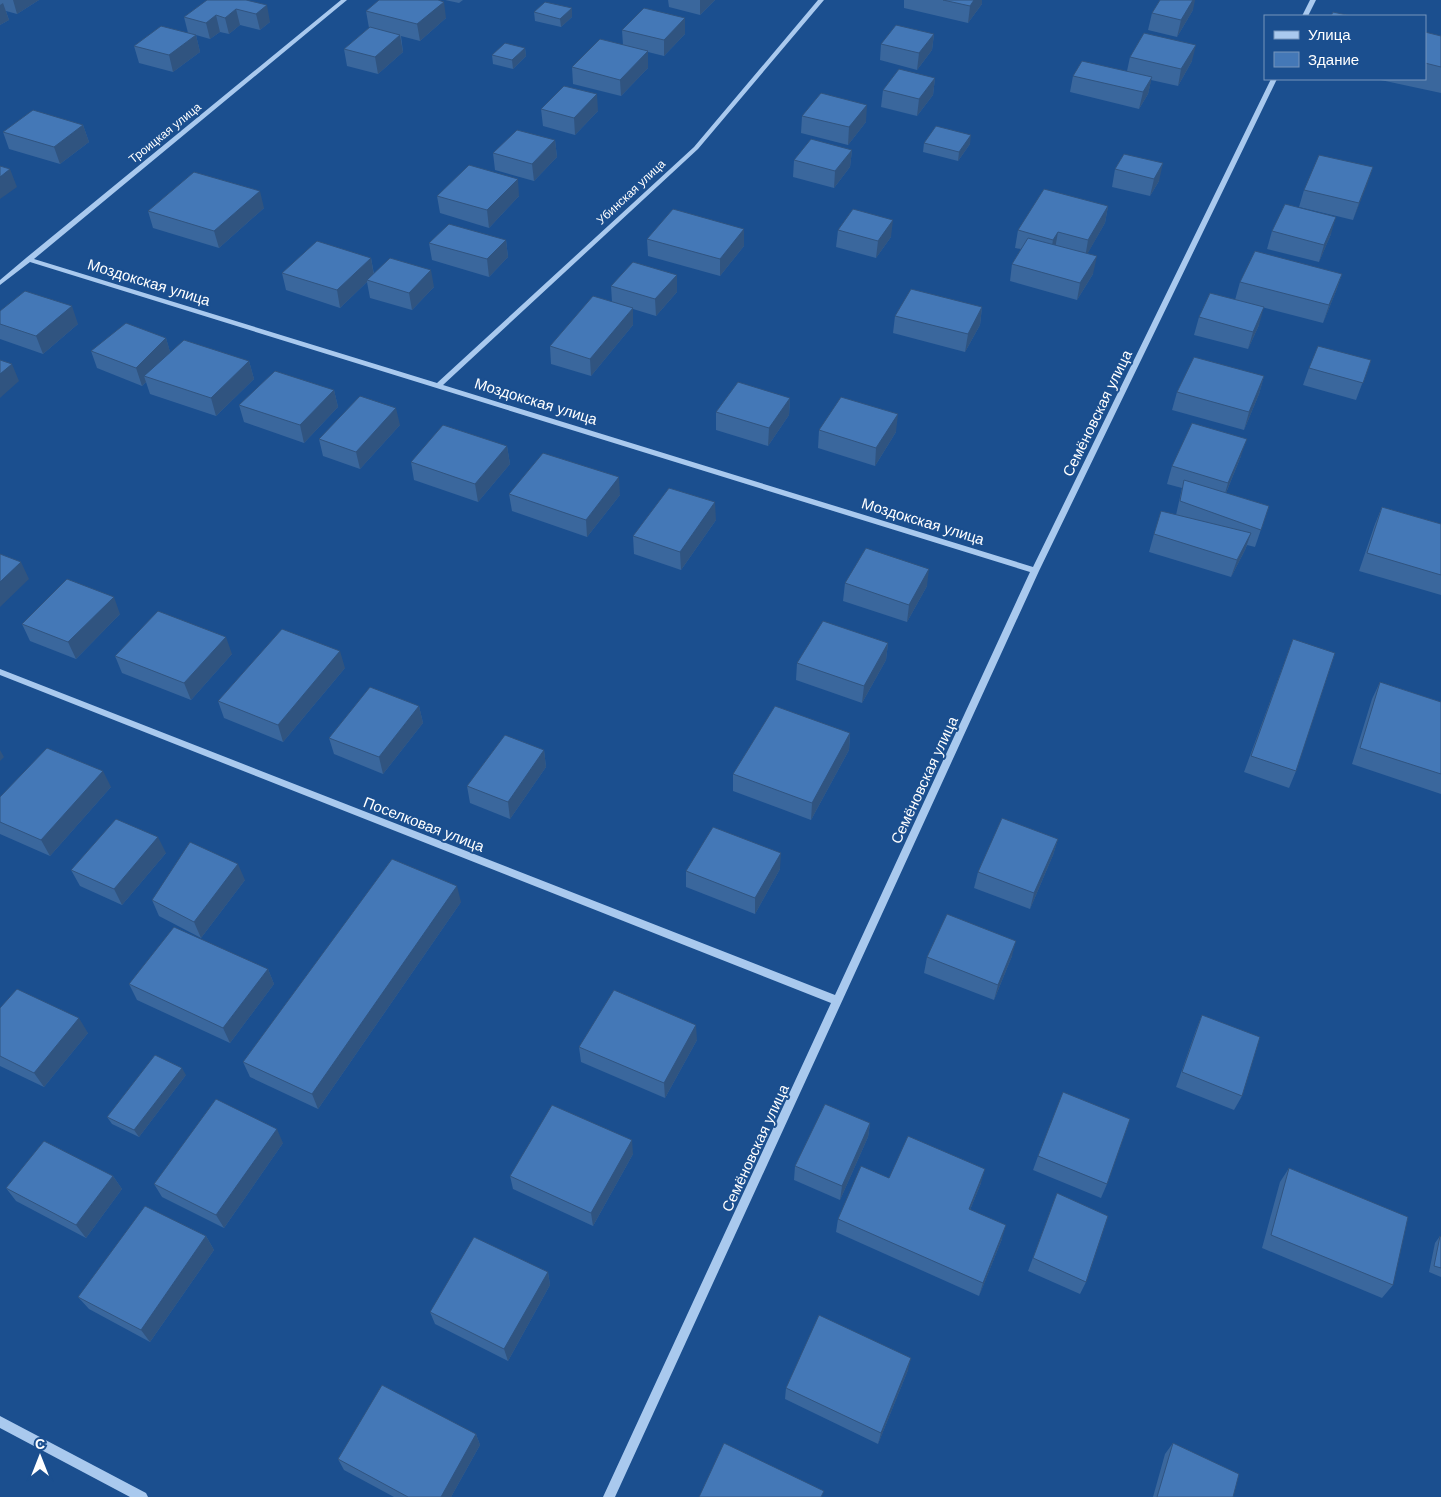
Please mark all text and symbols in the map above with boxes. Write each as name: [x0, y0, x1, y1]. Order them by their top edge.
legend: [1264, 15, 1426, 80]
text: Улица: [1308, 26, 1351, 43]
text: Здание: [1308, 51, 1359, 68]
street label: Троицкая улица: [126, 99, 204, 166]
street label: Убинская улица: [594, 156, 668, 227]
street label: Моздокская улица: [86, 255, 213, 309]
street label: Семёновская улица: [1059, 346, 1135, 479]
street label: Моздокская улица: [473, 374, 600, 428]
street label: Моздокская улица: [860, 494, 987, 548]
street label: Семёновская улица: [887, 713, 961, 846]
street label: Поселковая улица: [361, 793, 487, 855]
street label: Семёновская улица: [718, 1081, 792, 1214]
north arrow: [15, 1432, 65, 1482]
text: С: [35, 1436, 45, 1452]

